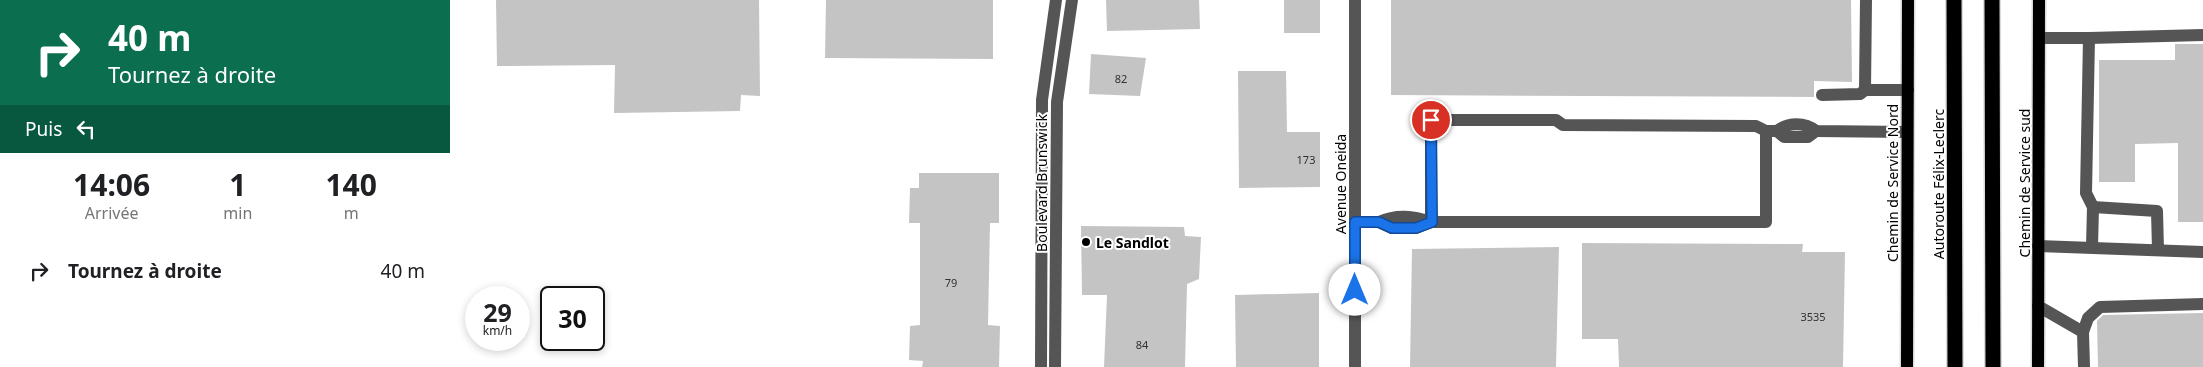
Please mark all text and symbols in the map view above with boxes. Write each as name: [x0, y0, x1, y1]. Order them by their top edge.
text: 40 m: [108, 14, 191, 61]
icon: right: [25, 20, 90, 85]
text: Tournez à droite: [108, 59, 276, 89]
house number: 82: [1115, 71, 1127, 86]
pin: [1410, 99, 1452, 141]
street label: Chemin de Service Nord: [1883, 104, 1902, 262]
icon: arrive: [1417, 106, 1445, 134]
street label: Autoroute Félix-Leclerc: [1929, 109, 1948, 259]
street label: Chemin de Service sud: [2015, 109, 2034, 257]
street label: Boulevard Brunswick: [1032, 114, 1051, 252]
icon: left: [72, 115, 100, 143]
text: Puis: [25, 116, 62, 142]
street label: Avenue Oneida: [1331, 134, 1350, 234]
house number: 173: [1297, 152, 1315, 167]
text: 14:06: [73, 164, 150, 205]
text: 1: [229, 164, 246, 205]
text: 140: [325, 164, 377, 205]
text: Arrivée: [85, 202, 139, 224]
text: min: [223, 202, 252, 224]
text: m: [344, 202, 359, 224]
place label: Le Sandlot: [1096, 233, 1169, 252]
marker: Le Sandlot: [1080, 236, 1092, 248]
icon: right: [25, 257, 53, 285]
text: Tournez à droite: [68, 258, 222, 284]
text: 40 m: [381, 258, 425, 284]
position arrow: [1328, 263, 1380, 315]
house number: 79: [945, 275, 957, 290]
speed limit sign: 30: [540, 286, 605, 351]
text: 29: [483, 295, 512, 329]
house number: 3535: [1800, 309, 1826, 324]
text: km/h: [483, 322, 512, 339]
house number: 84: [1136, 337, 1149, 352]

